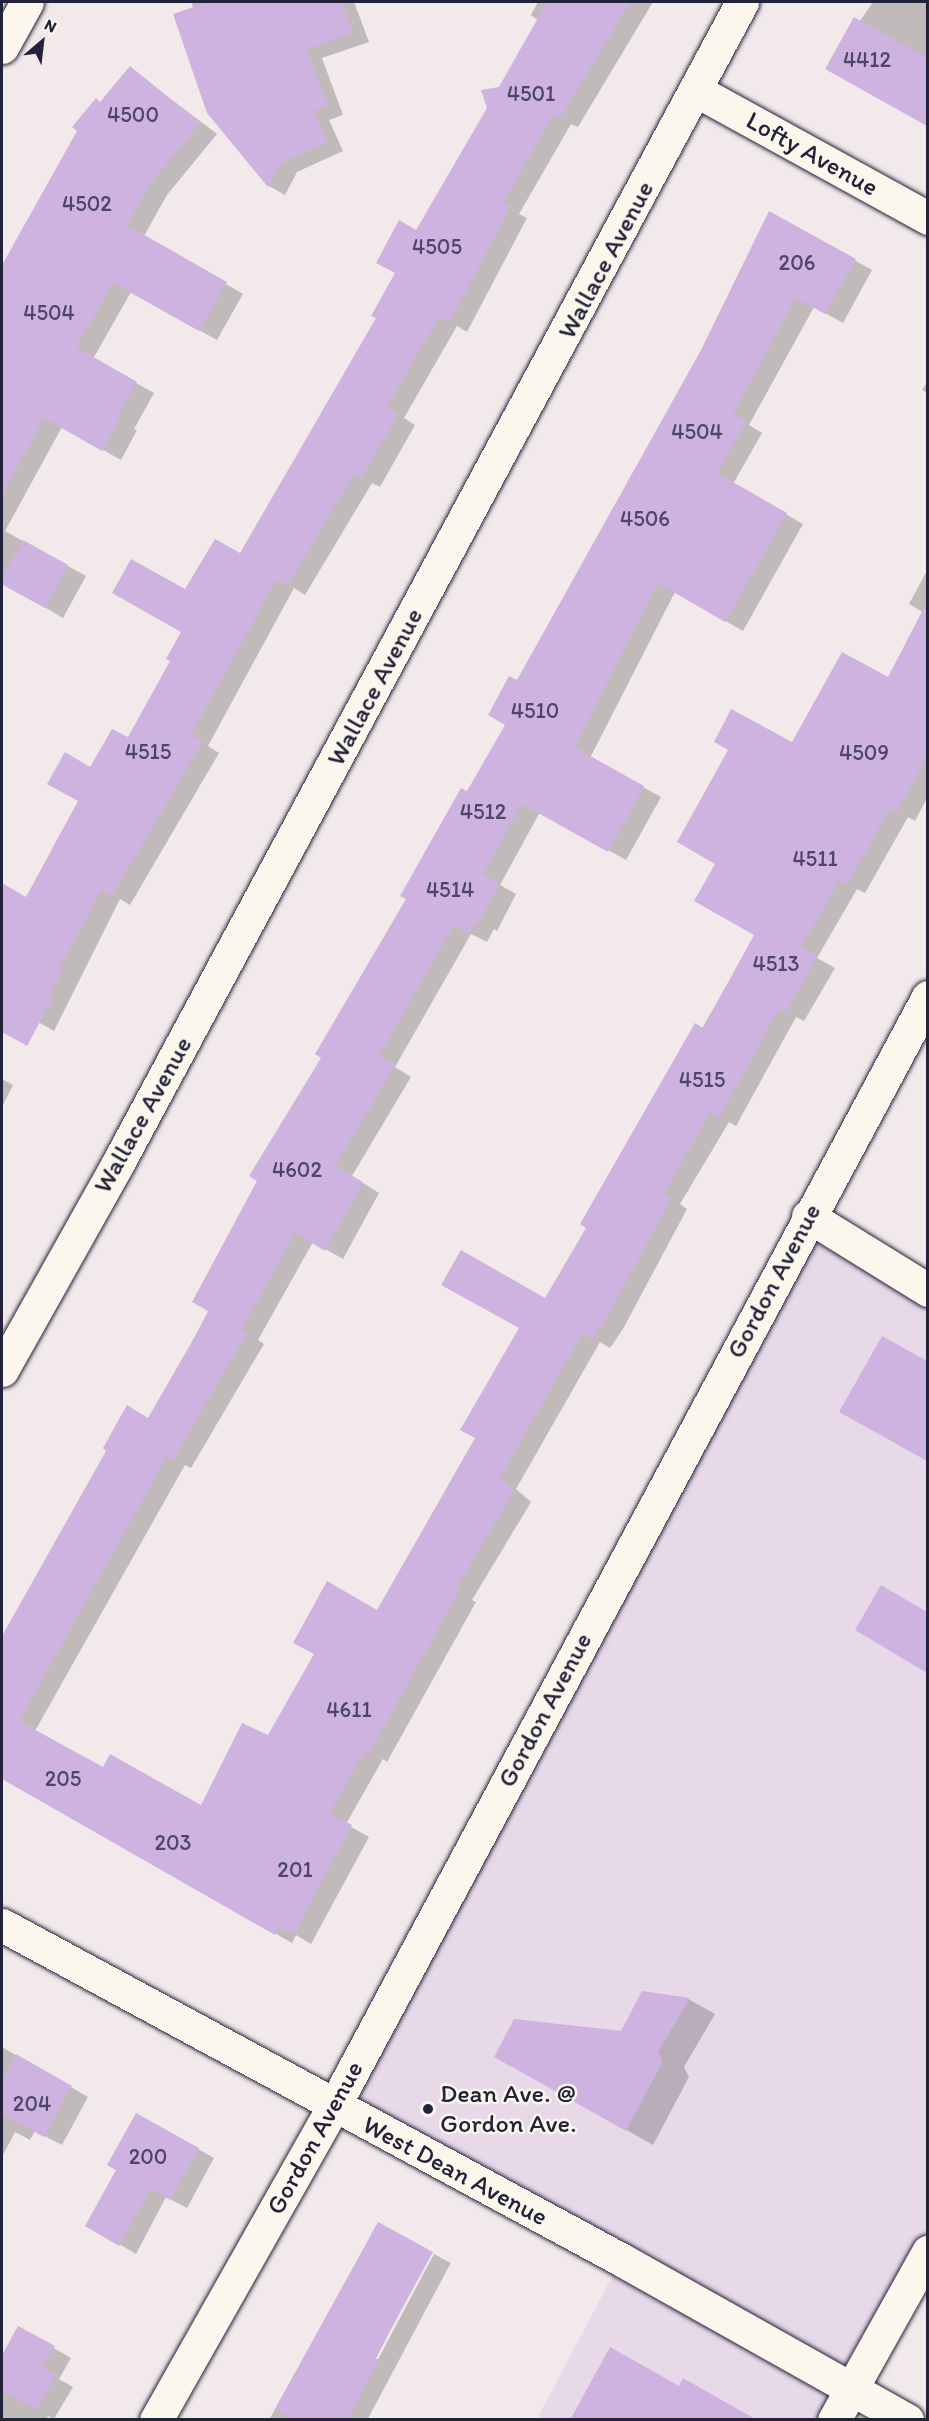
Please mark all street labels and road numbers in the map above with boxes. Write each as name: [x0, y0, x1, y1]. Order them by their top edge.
street label: Lofty Avenue: [741, 105, 883, 203]
street label: Wallace Avenue: [551, 176, 661, 344]
street label: Wallace Avenue: [320, 603, 430, 771]
street label: Wallace Avenue: [87, 1031, 199, 1199]
street label: Gordon Avenue: [720, 1198, 828, 1364]
street label: Gordon Avenue: [491, 1627, 599, 1793]
street label: Gordon Avenue: [260, 2056, 370, 2220]
street label: West Dean Avenue: [357, 2109, 553, 2233]

